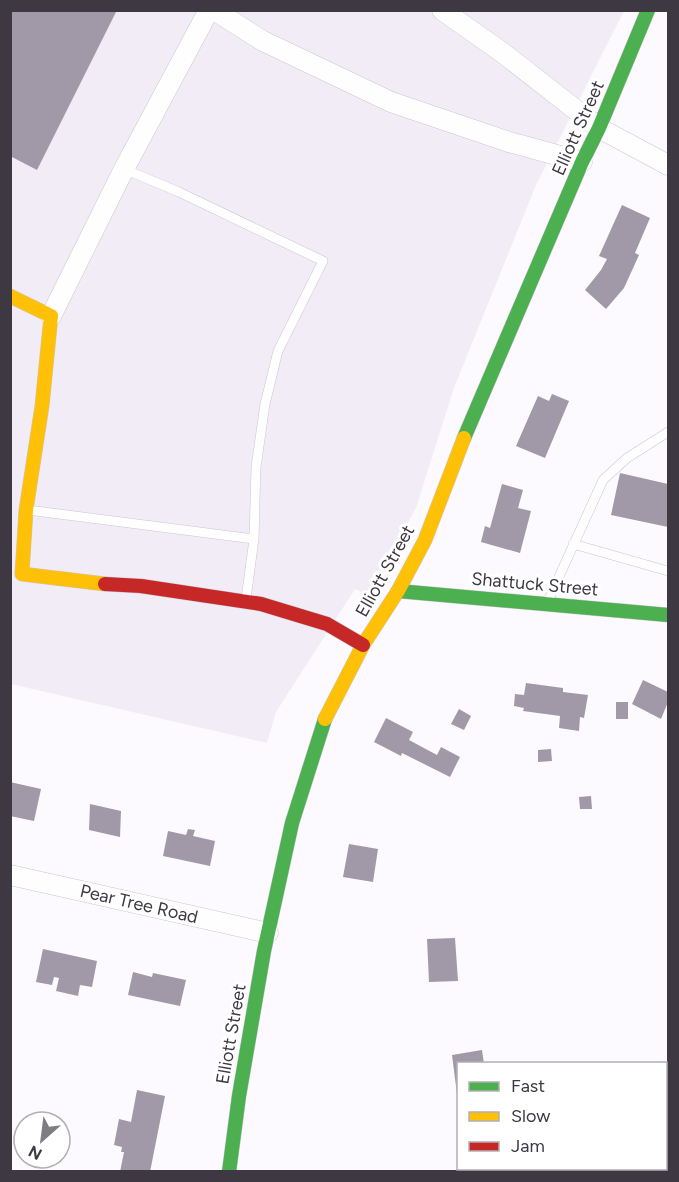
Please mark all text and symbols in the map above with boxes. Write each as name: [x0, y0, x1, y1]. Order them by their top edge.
street label: Elliott Street: [547, 77, 609, 179]
street label: Elliott Street: [351, 521, 419, 621]
street label: Shattuck Street: [471, 567, 600, 601]
street label: Pear Tree Road: [78, 880, 200, 928]
street label: Elliott Street: [211, 982, 251, 1086]
legend: [457, 1062, 667, 1170]
text: Fast: [511, 1075, 545, 1097]
text: Slow: [511, 1105, 550, 1127]
north arrow: [12, 1110, 72, 1170]
text: Jam: [511, 1135, 545, 1157]
text: N: [25, 1142, 45, 1164]

